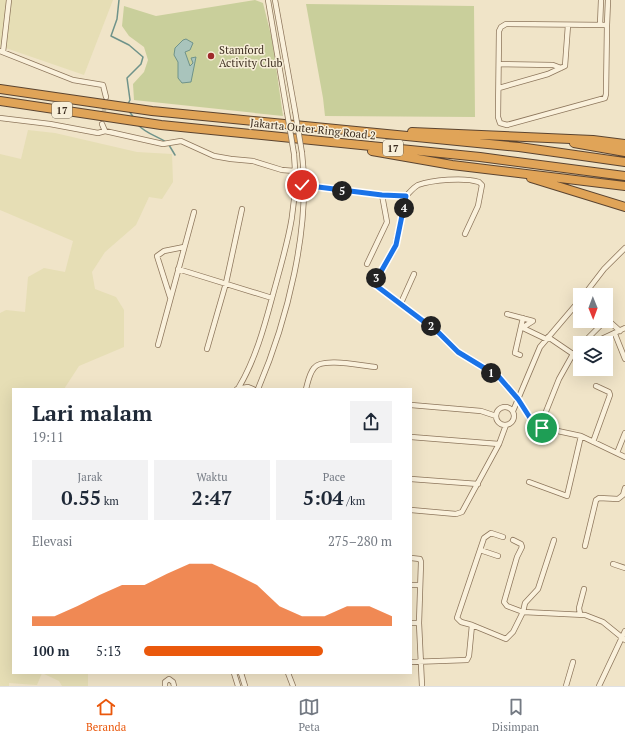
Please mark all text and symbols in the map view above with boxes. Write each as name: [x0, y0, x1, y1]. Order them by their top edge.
place label: Stamford Activity Club: [219, 43, 283, 70]
marker: Stamford Activity Club: [206, 51, 216, 61]
road number: 17: [52, 102, 72, 118]
street label: Jakarta Outer Ring Road 2: [249, 115, 377, 143]
road number: 17: [383, 140, 403, 156]
pin: [285, 168, 319, 202]
icon: check: [291, 174, 313, 196]
pin: 5: [332, 181, 352, 201]
text: 5: [339, 184, 345, 198]
pin: 4: [394, 198, 414, 218]
text: 4: [401, 201, 407, 215]
pin: 3: [366, 268, 386, 288]
text: 3: [373, 271, 379, 285]
north arrow: [573, 288, 613, 328]
map controls: [573, 288, 613, 376]
pin: 2: [421, 316, 441, 336]
text: 2: [428, 319, 434, 333]
button: layers: [573, 336, 613, 376]
pin: 1: [481, 363, 501, 383]
text: 1: [488, 366, 494, 380]
text: Lari malam: [32, 398, 152, 427]
button: share: [350, 401, 392, 443]
pin: [525, 411, 559, 445]
icon: arrive: [531, 417, 553, 439]
text: 19:11: [32, 428, 64, 446]
text: Jarak: [78, 470, 102, 484]
text: Waktu: [196, 470, 228, 484]
text: Pace: [323, 470, 345, 484]
text: 0.55: [61, 484, 101, 511]
text: 2:47: [192, 484, 232, 511]
text: 5:04: [303, 484, 344, 511]
text: km: [101, 494, 119, 508]
text: /km: [344, 494, 365, 508]
text: Elevasi: [32, 532, 72, 550]
text: 275–280 m: [328, 532, 392, 550]
text: 100 m: [32, 642, 70, 660]
text: 5:13: [96, 642, 121, 660]
tab: Beranda: [86, 696, 126, 734]
tab: Peta: [298, 696, 320, 734]
tab: Disimpan: [492, 696, 539, 734]

